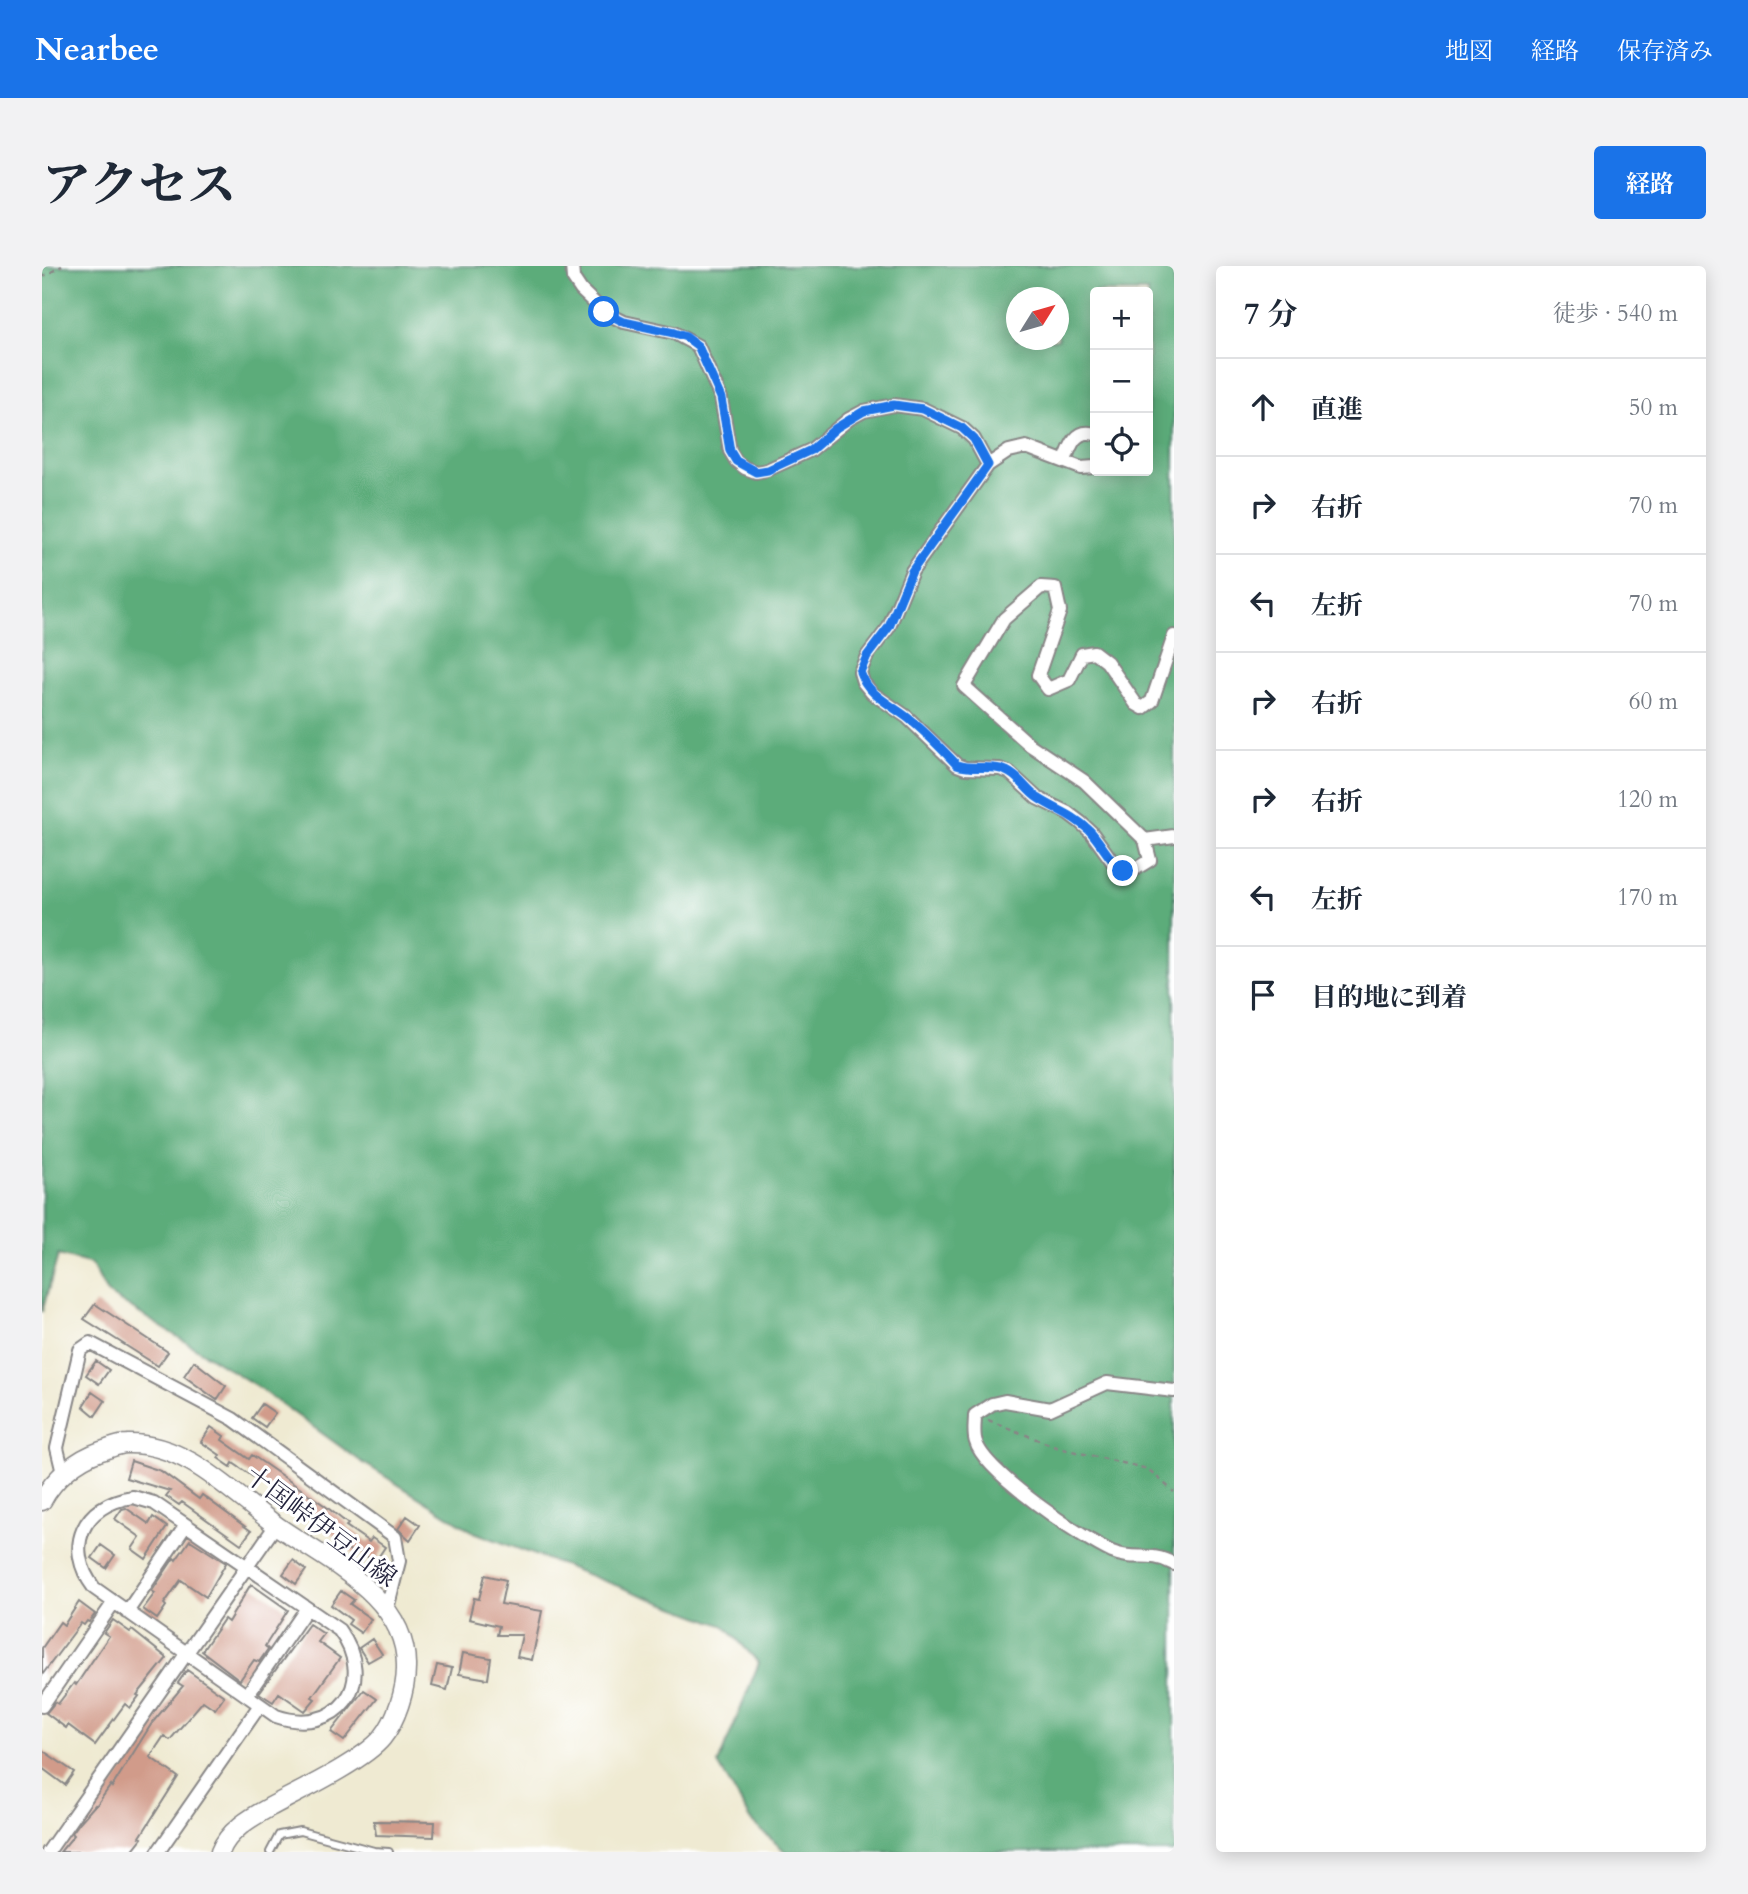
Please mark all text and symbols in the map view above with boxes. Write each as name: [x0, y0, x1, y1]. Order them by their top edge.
text: Nearbee: [35, 27, 159, 72]
text: 地図: [1445, 35, 1493, 68]
text: 経路: [1531, 35, 1579, 68]
text: 保存済み: [1617, 35, 1713, 68]
button: 経路: [1594, 146, 1706, 219]
text: アクセス: [42, 152, 237, 219]
north arrow: [1006, 287, 1069, 350]
map controls: [1090, 287, 1153, 476]
button: +: [1090, 287, 1153, 350]
text: 7 分: [1244, 294, 1297, 335]
route start: [588, 296, 619, 327]
text: 徒歩 · 540 m: [1553, 298, 1678, 329]
button: −: [1090, 350, 1153, 413]
icon: ahead: [1244, 388, 1282, 426]
text: 直進: [1311, 392, 1363, 427]
text: 50 m: [1629, 392, 1678, 423]
button: locate: [1090, 413, 1153, 476]
icon: right: [1244, 486, 1282, 524]
text: 右折: [1311, 490, 1363, 525]
text: 70 m: [1629, 490, 1678, 521]
icon: left: [1244, 584, 1282, 622]
text: 左折: [1311, 588, 1363, 623]
text: 70 m: [1629, 588, 1678, 619]
icon: right: [1244, 682, 1282, 720]
text: 右折: [1311, 686, 1363, 721]
text: 60 m: [1629, 686, 1678, 717]
icon: right: [1244, 780, 1282, 818]
text: 右折: [1311, 784, 1363, 819]
text: 120 m: [1617, 784, 1678, 815]
route end: [1107, 855, 1138, 886]
icon: left: [1244, 878, 1282, 916]
text: 左折: [1311, 882, 1363, 917]
text: 170 m: [1617, 882, 1678, 913]
icon: arrive: [1244, 976, 1282, 1014]
text: 目的地に到着: [1311, 980, 1467, 1015]
street label: 十国峠伊豆山線: [237, 1458, 404, 1595]

